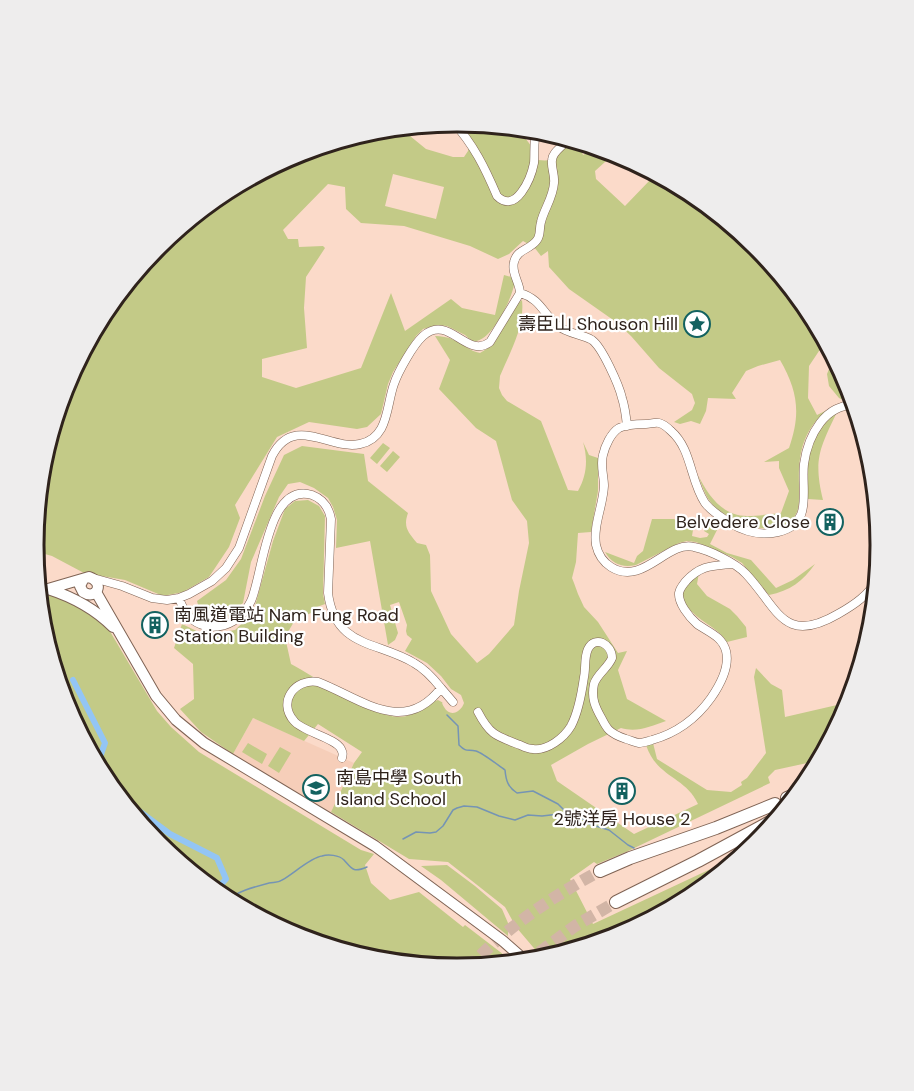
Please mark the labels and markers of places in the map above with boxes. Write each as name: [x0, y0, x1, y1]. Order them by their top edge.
place icon: 壽臣山 Shouson Hill: [682, 309, 712, 339]
place label: 壽臣山 Shouson Hill: [518, 312, 678, 336]
building icon: Belvedere Close: [815, 507, 845, 537]
place label: Belvedere Close: [676, 510, 810, 534]
place label: 南風道電站 Nam Fung Road Station Building: [174, 603, 399, 648]
building icon: 南風道電站 Nam Fung Road Station Building: [140, 610, 170, 640]
place label: 南島中學 South Island School: [336, 766, 462, 811]
school or university icon: 南島中學 South Island School: [301, 773, 331, 803]
building icon: 2號洋房 House 2: [607, 776, 637, 806]
place label: 2號洋房 House 2: [554, 807, 690, 831]

